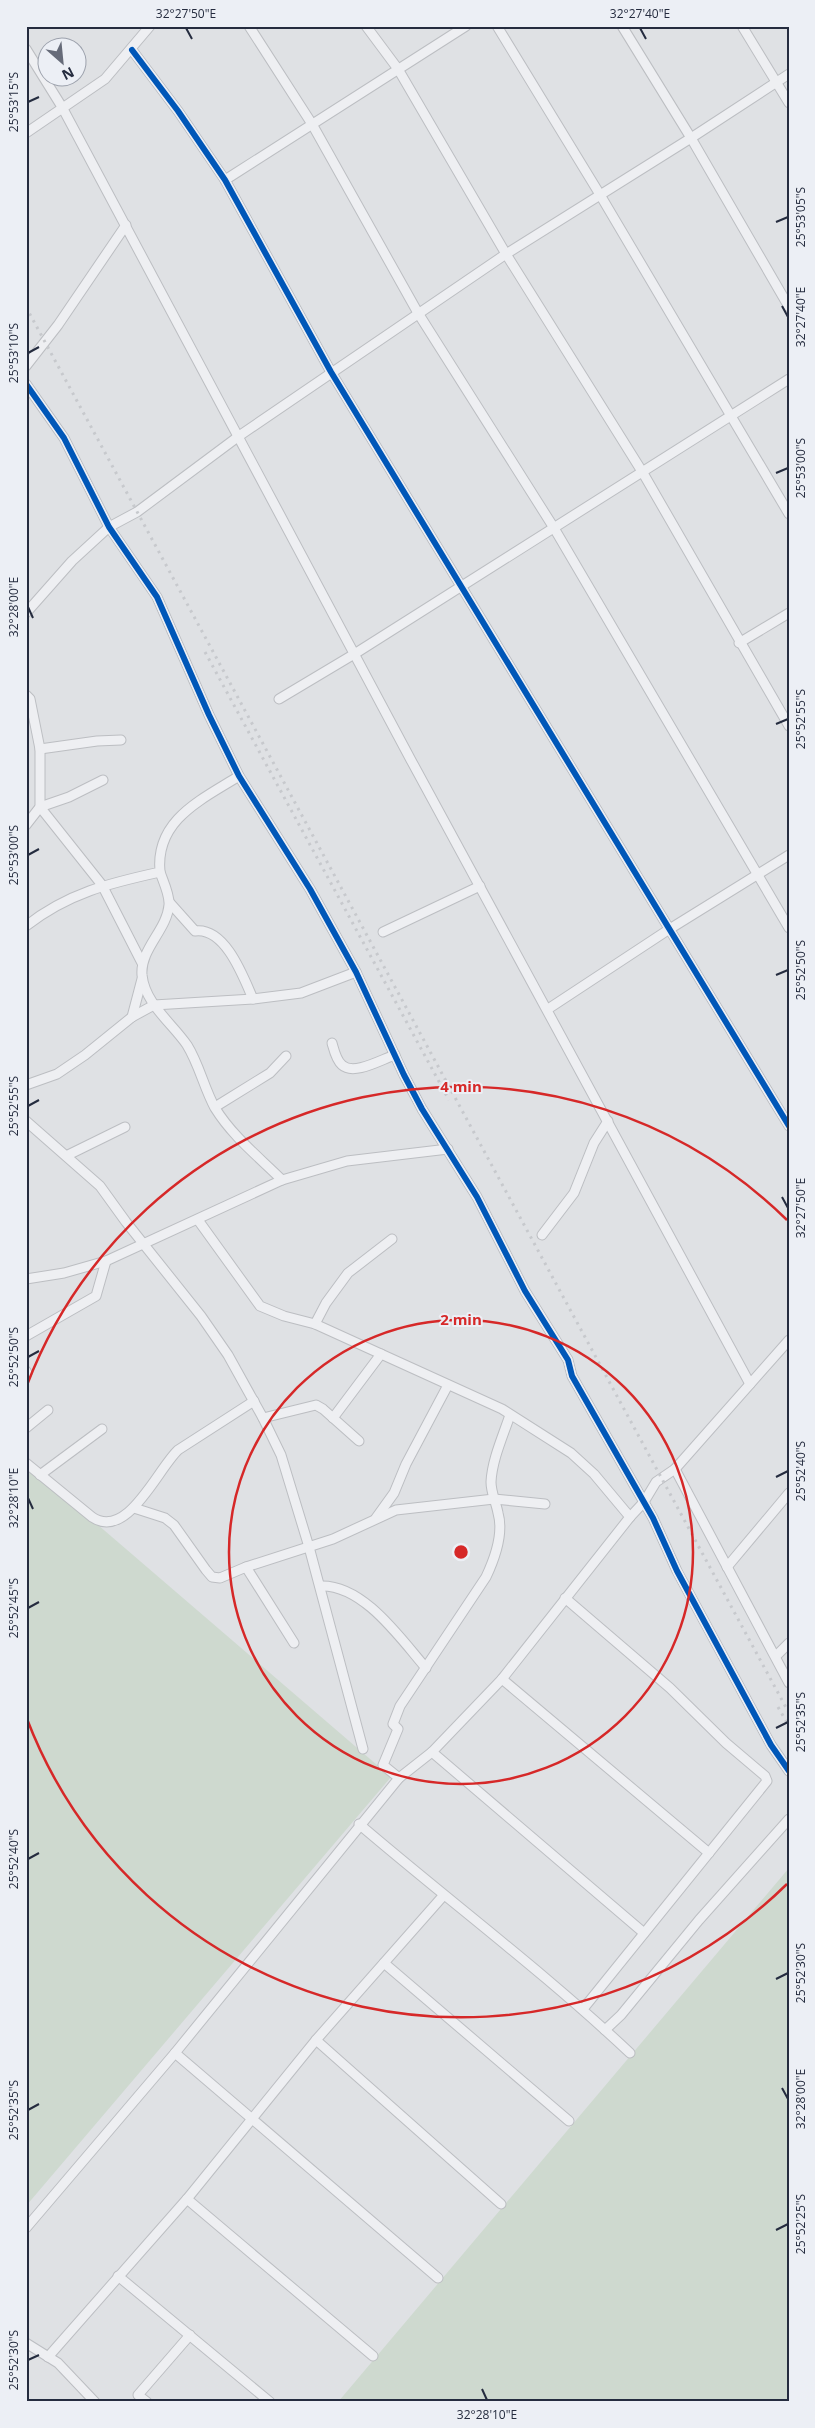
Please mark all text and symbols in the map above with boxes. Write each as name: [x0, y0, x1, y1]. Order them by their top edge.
text: 32°27'50"E: [156, 5, 216, 22]
text: 32°27'40"E: [610, 5, 670, 22]
north arrow: [38, 38, 88, 88]
text: N: [59, 63, 78, 85]
text: 25°53'15"S: [5, 72, 22, 132]
text: 25°53'05"S: [792, 187, 809, 247]
text: 32°27'40"E: [792, 287, 809, 347]
text: 25°53'10"S: [5, 323, 22, 383]
text: 25°53'00"S: [792, 438, 809, 498]
text: 32°28'00"E: [5, 577, 22, 637]
text: 25°52'55"S: [792, 689, 809, 749]
text: 25°53'00"S: [5, 825, 22, 885]
text: 25°52'50"S: [792, 940, 809, 1000]
text: 25°52'55"S: [5, 1076, 22, 1136]
text: 4 min: [440, 1076, 482, 1096]
text: 32°27'50"E: [792, 1178, 809, 1238]
text: 2 min: [440, 1309, 482, 1329]
text: 25°52'50"S: [5, 1327, 22, 1387]
text: 25°52'40"S: [792, 1441, 809, 1501]
text: 32°28'10"E: [5, 1468, 22, 1528]
centre of rings: [452, 1543, 470, 1561]
text: 25°52'45"S: [5, 1578, 22, 1638]
text: 25°52'35"S: [792, 1692, 809, 1752]
text: 25°52'40"S: [5, 1829, 22, 1889]
text: 25°52'30"S: [792, 1943, 809, 2003]
text: 32°28'00"E: [792, 2069, 809, 2129]
text: 25°52'35"S: [5, 2080, 22, 2140]
text: 25°52'25"S: [792, 2194, 809, 2254]
text: 25°52'30"S: [5, 2330, 22, 2390]
text: 32°28'10"E: [457, 2406, 517, 2423]

